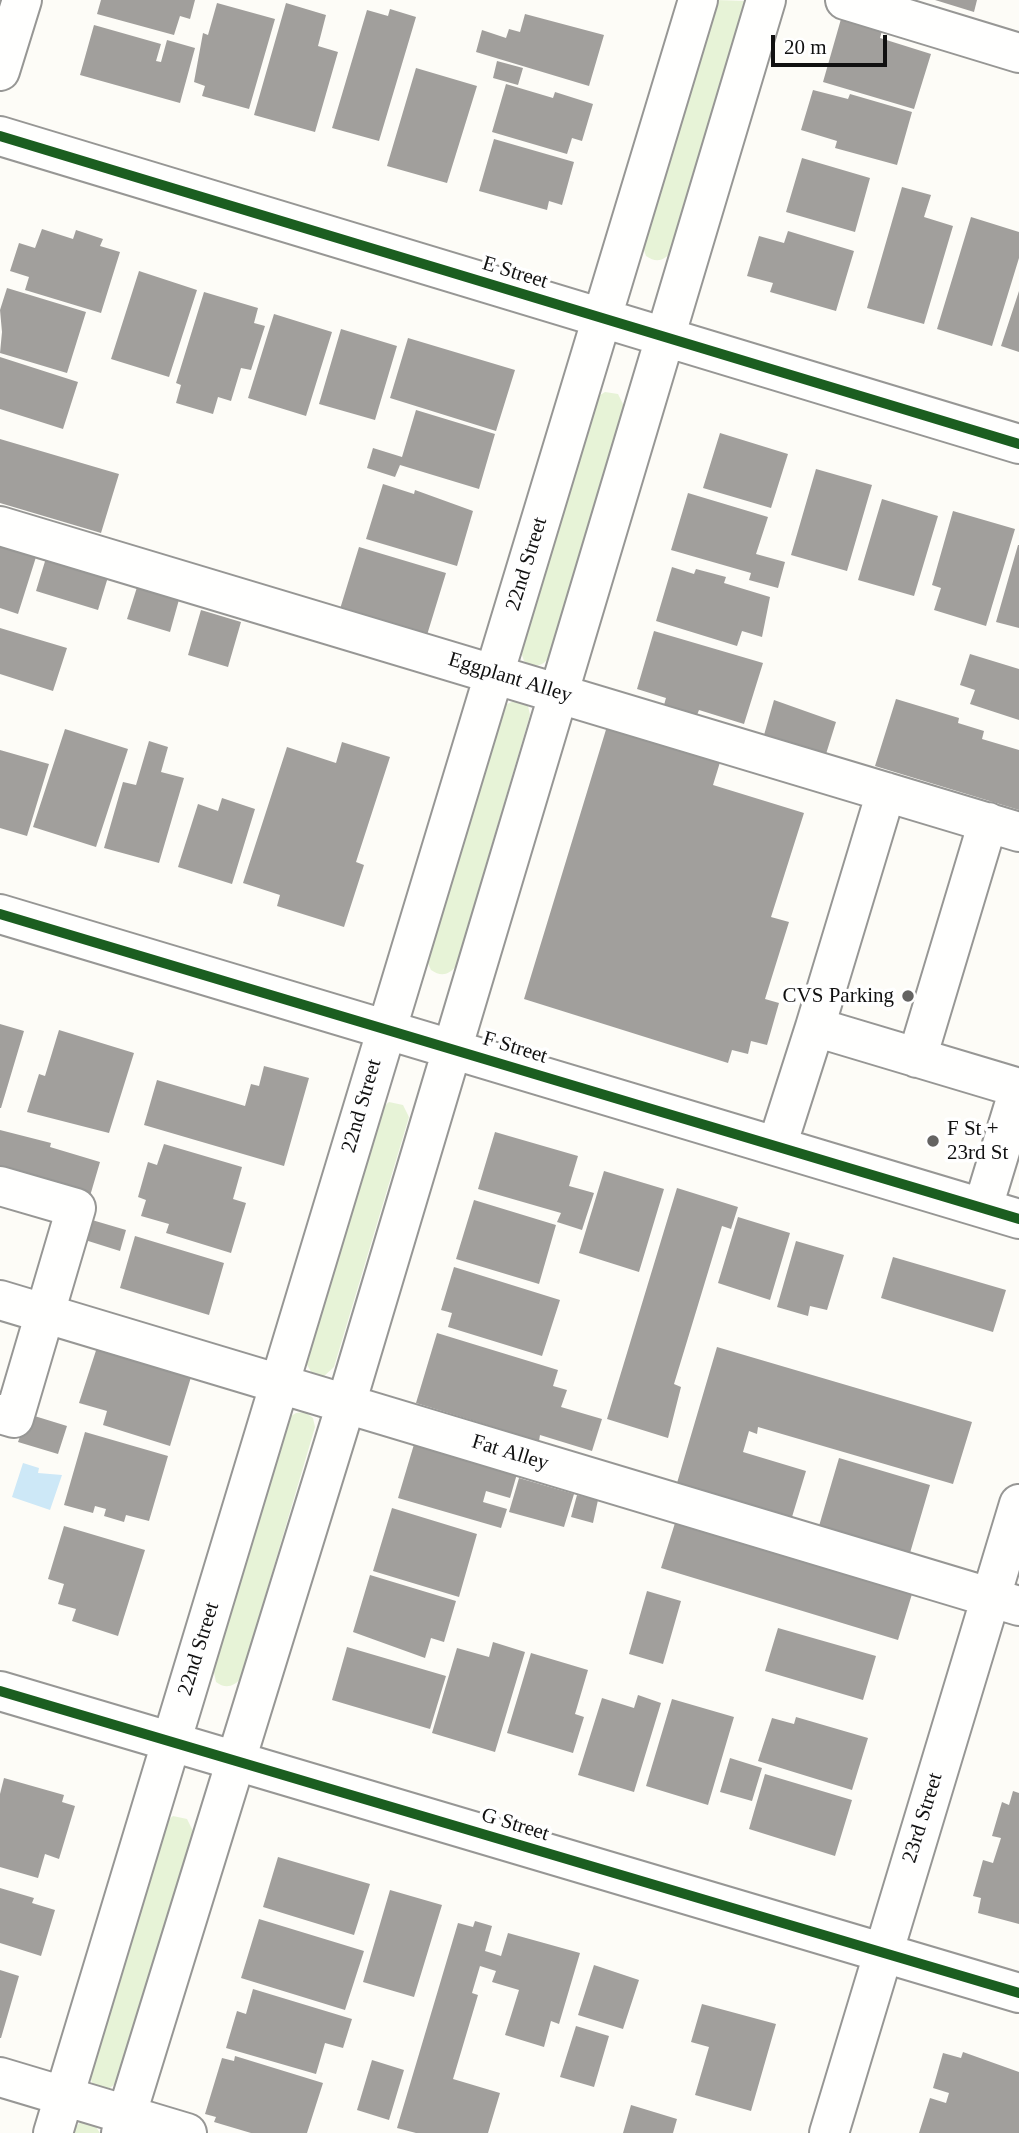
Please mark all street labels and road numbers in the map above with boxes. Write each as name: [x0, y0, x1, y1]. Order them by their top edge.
street label: E Street: [479, 251, 551, 295]
street label: 22nd Street: [501, 514, 553, 614]
street label: Eggplant Alley: [445, 647, 575, 709]
street label: F Street: [480, 1026, 550, 1070]
street label: 22nd Street: [337, 1056, 387, 1156]
street label: Fat Alley: [469, 1429, 551, 1477]
street label: 22nd Street: [173, 1599, 225, 1699]
street label: 23rd Street: [897, 1770, 949, 1866]
street label: G Street: [478, 1803, 552, 1847]

